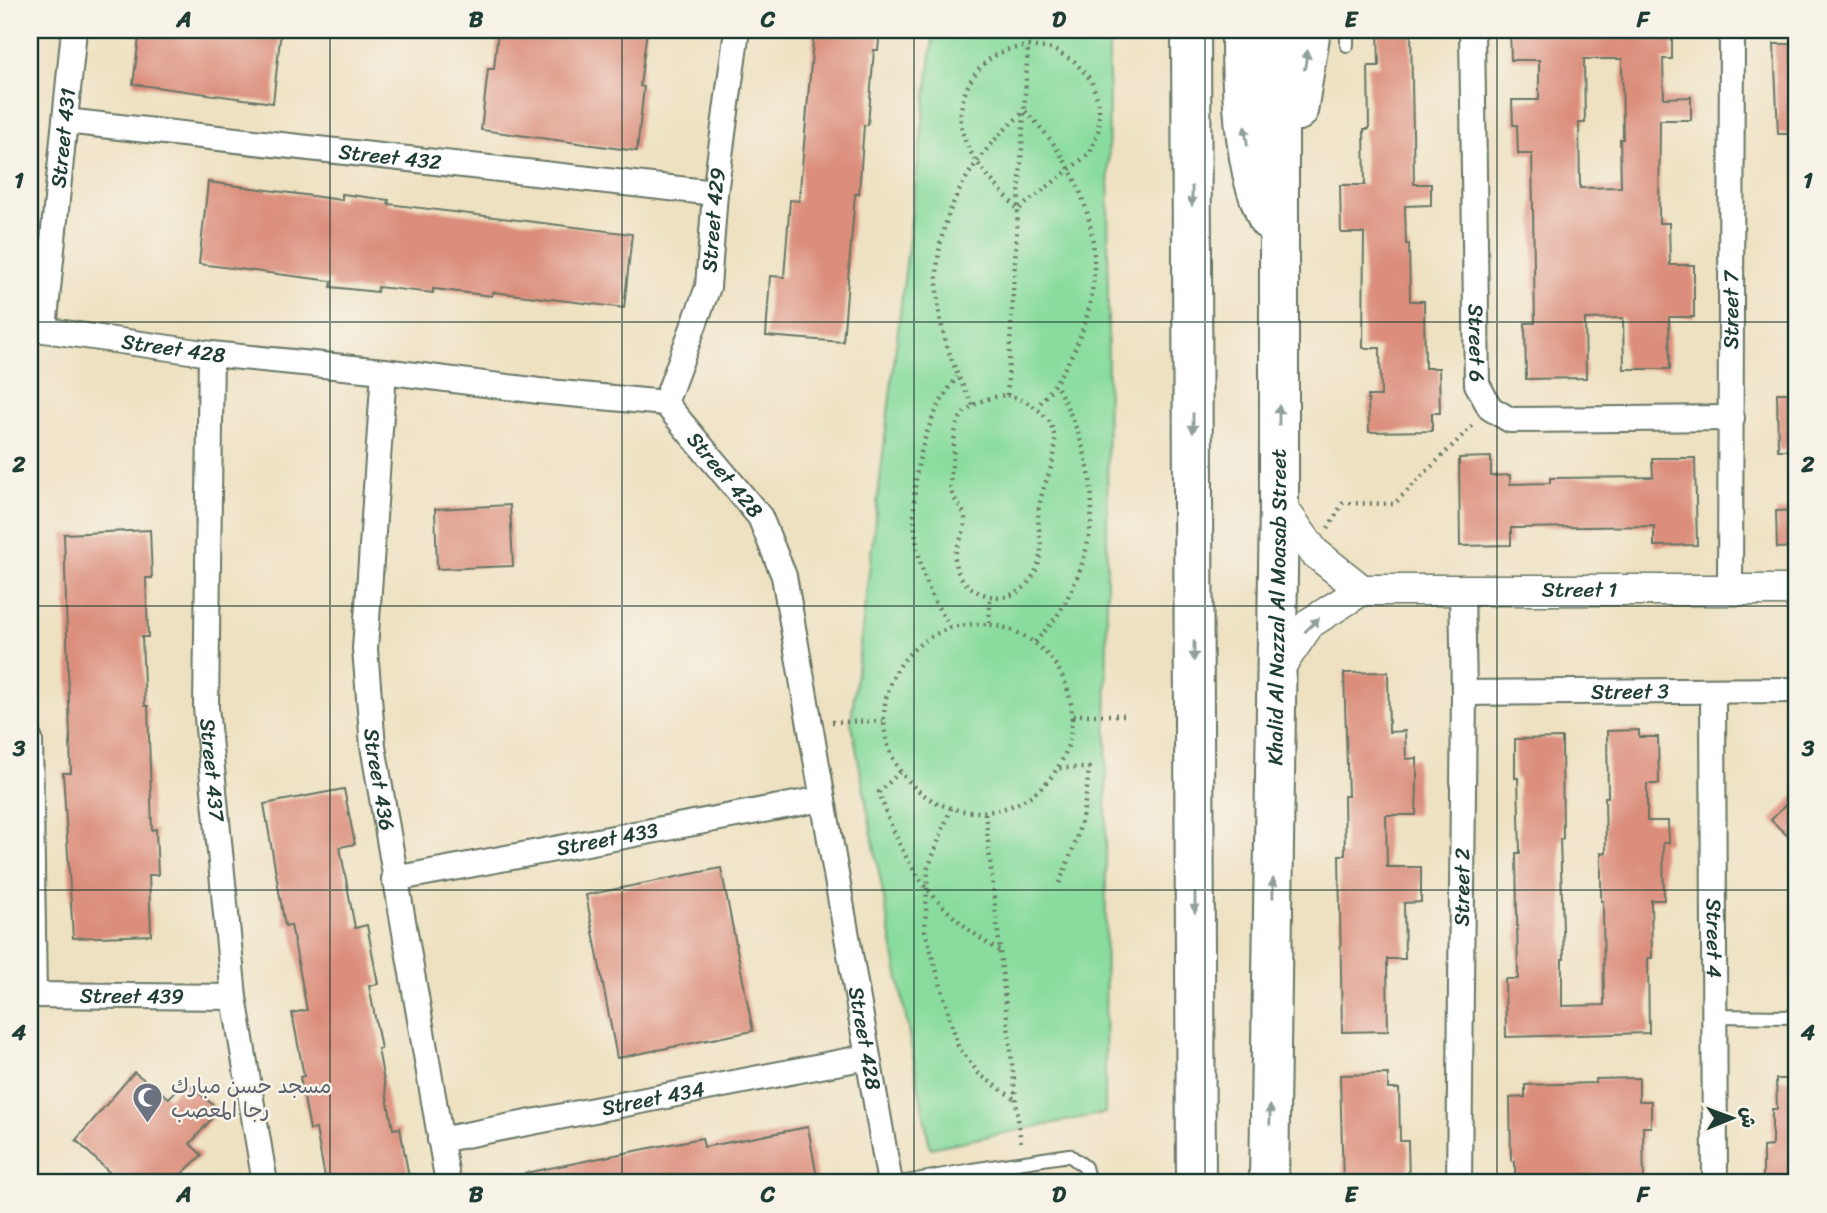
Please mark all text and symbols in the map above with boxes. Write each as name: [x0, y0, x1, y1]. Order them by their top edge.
text: A: [175, 0, 192, 40]
text: B: [469, 0, 484, 40]
text: C: [760, 0, 776, 40]
text: D: [1052, 0, 1067, 40]
text: E: [1345, 0, 1360, 40]
text: F: [1636, 0, 1651, 40]
one-way arrow: [1301, 49, 1312, 71]
street label: Street 431: [39, 86, 87, 190]
one-way arrow: [1240, 125, 1251, 147]
street label: Street 432: [337, 132, 443, 182]
text: 1: [14, 160, 24, 201]
text: 1: [1803, 160, 1813, 201]
street label: Street 429: [690, 165, 737, 274]
one-way arrow: [1186, 185, 1198, 207]
street label: Street 7: [1712, 269, 1750, 349]
street label: Street 6: [1457, 303, 1496, 382]
street label: Street 428: [119, 322, 227, 374]
one-way arrow: [1273, 404, 1285, 426]
one-way arrow: [1187, 413, 1199, 435]
street label: Street 428: [677, 423, 773, 527]
text: 2: [11, 444, 26, 485]
text: 2: [1800, 444, 1815, 485]
street label: Khalid Al Nazzal Al Moasab Street: [1256, 449, 1298, 766]
street label: Street 1: [1542, 571, 1617, 609]
one-way arrow: [1303, 616, 1320, 633]
one-way arrow: [1188, 640, 1200, 662]
street label: Street 3: [1591, 672, 1670, 711]
street label: Street 437: [188, 716, 236, 825]
street label: Street 436: [353, 727, 406, 834]
text: 3: [12, 728, 26, 769]
text: 3: [1801, 728, 1815, 769]
street label: Street 433: [553, 811, 662, 867]
street label: Street 2: [1443, 847, 1481, 927]
one-way arrow: [1267, 876, 1279, 898]
one-way arrow: [1189, 892, 1201, 914]
street label: Street 4: [1695, 898, 1733, 978]
street label: Street 439: [80, 976, 184, 1016]
street label: Street 428: [837, 984, 893, 1093]
text: 4: [11, 1012, 27, 1053]
text: 4: [1800, 1012, 1816, 1053]
place label: مسجد حسن مبارك رجا المعصب: [171, 1067, 331, 1129]
street label: Street 434: [598, 1070, 708, 1127]
mosque icon: مسجد حسن مبارك رجا المعصب: [131, 1081, 165, 1125]
north arrow: [1698, 1084, 1768, 1154]
one-way arrow: [1264, 1104, 1276, 1126]
text: ش: [1732, 1107, 1765, 1129]
text: A: [175, 1174, 192, 1213]
text: B: [469, 1174, 484, 1213]
text: C: [760, 1174, 776, 1213]
text: D: [1052, 1174, 1067, 1213]
text: E: [1345, 1174, 1360, 1213]
text: F: [1636, 1174, 1651, 1213]

